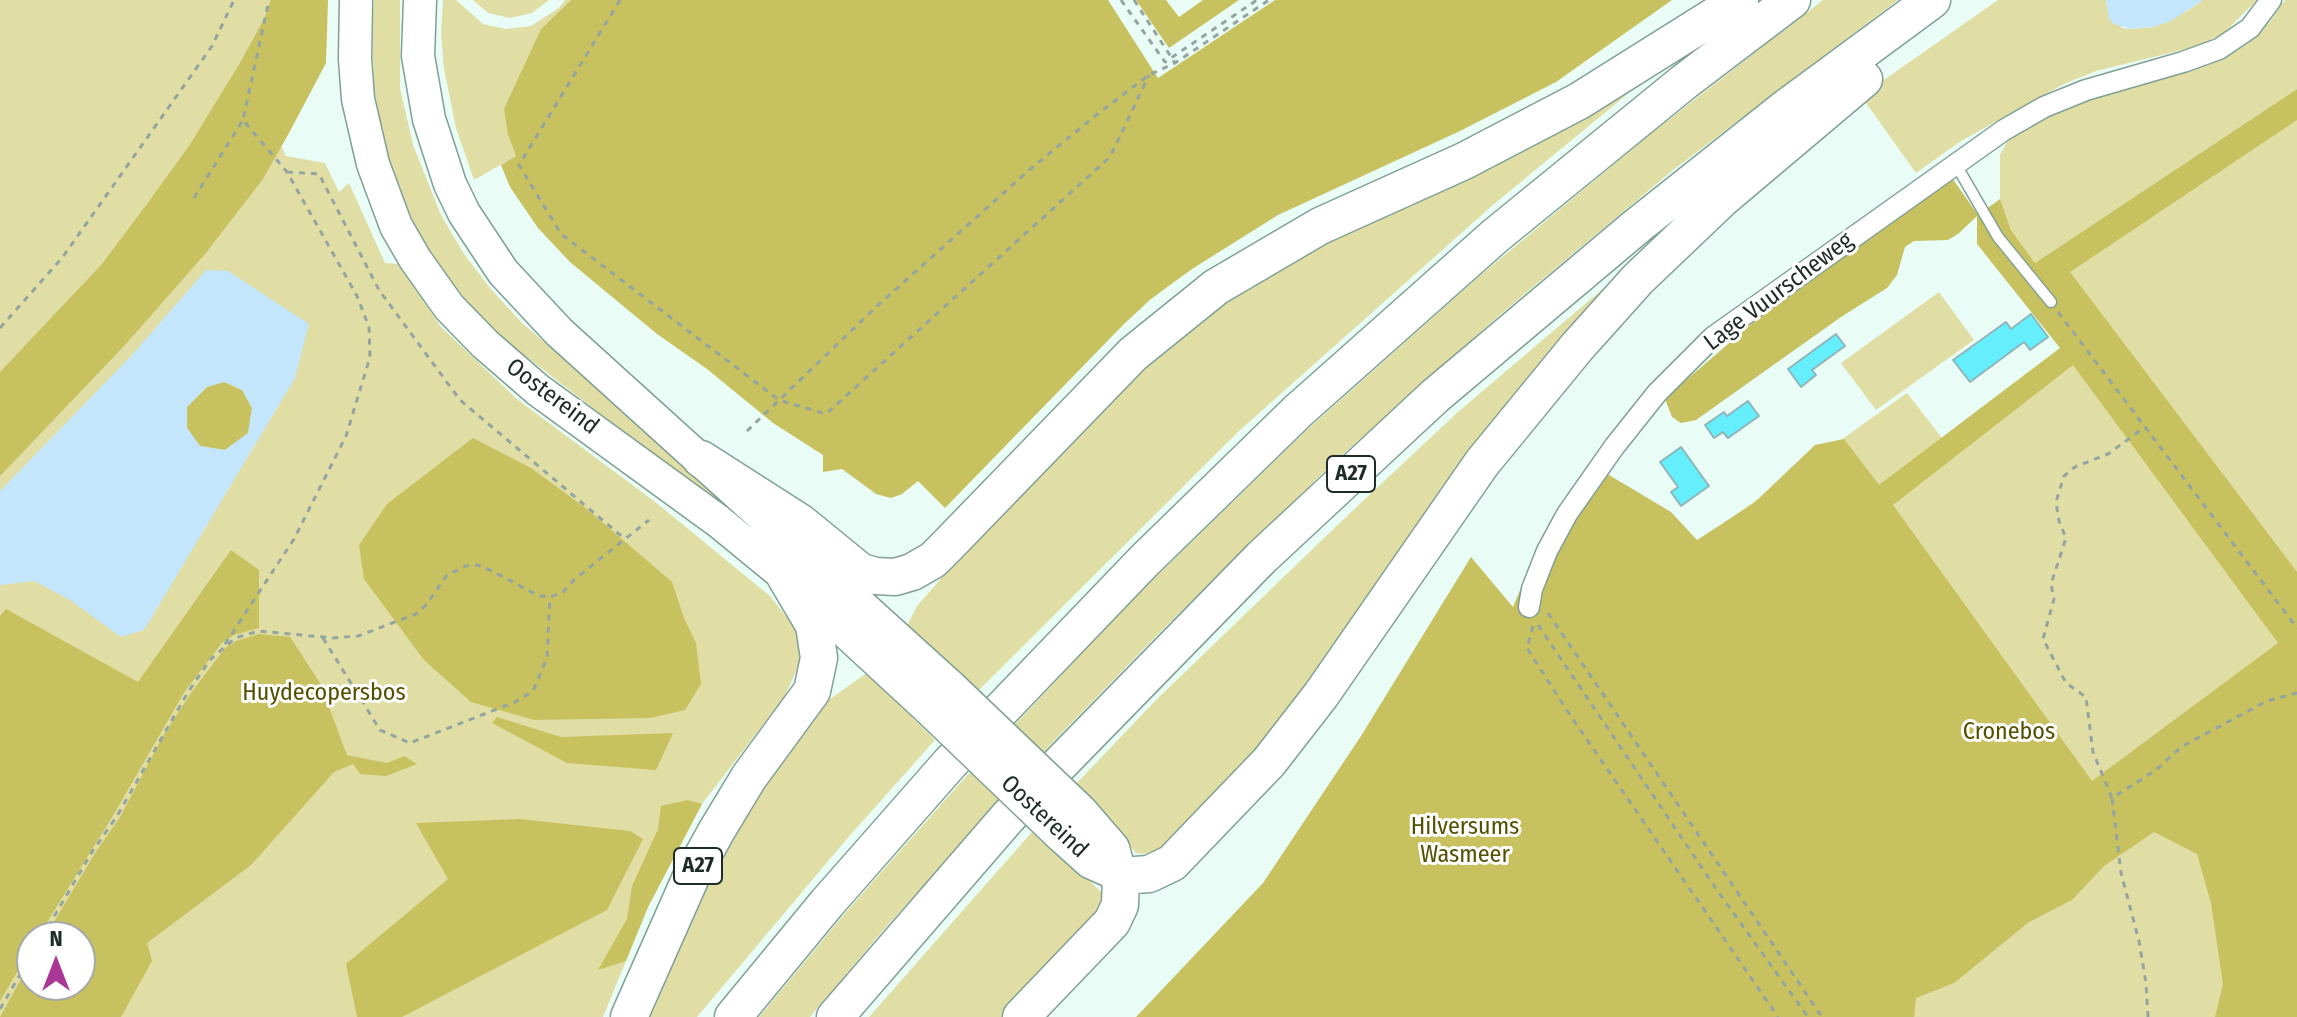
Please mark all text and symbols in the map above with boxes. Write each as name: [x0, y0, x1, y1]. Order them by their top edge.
street label: Lage Vuurscheweg: [1699, 227, 1859, 357]
street label: Oostereind: [500, 353, 604, 441]
road number: A27: [1327, 456, 1375, 492]
park label: Huydecopersbos: [242, 679, 406, 707]
park label: Cronebos: [1963, 718, 2055, 746]
street label: Oostereind: [995, 770, 1093, 864]
park label: Hilversums Wasmeer: [1411, 813, 1519, 869]
road number: A27: [674, 848, 722, 884]
north arrow: [16, 921, 96, 1001]
text: N: [49, 925, 63, 952]

